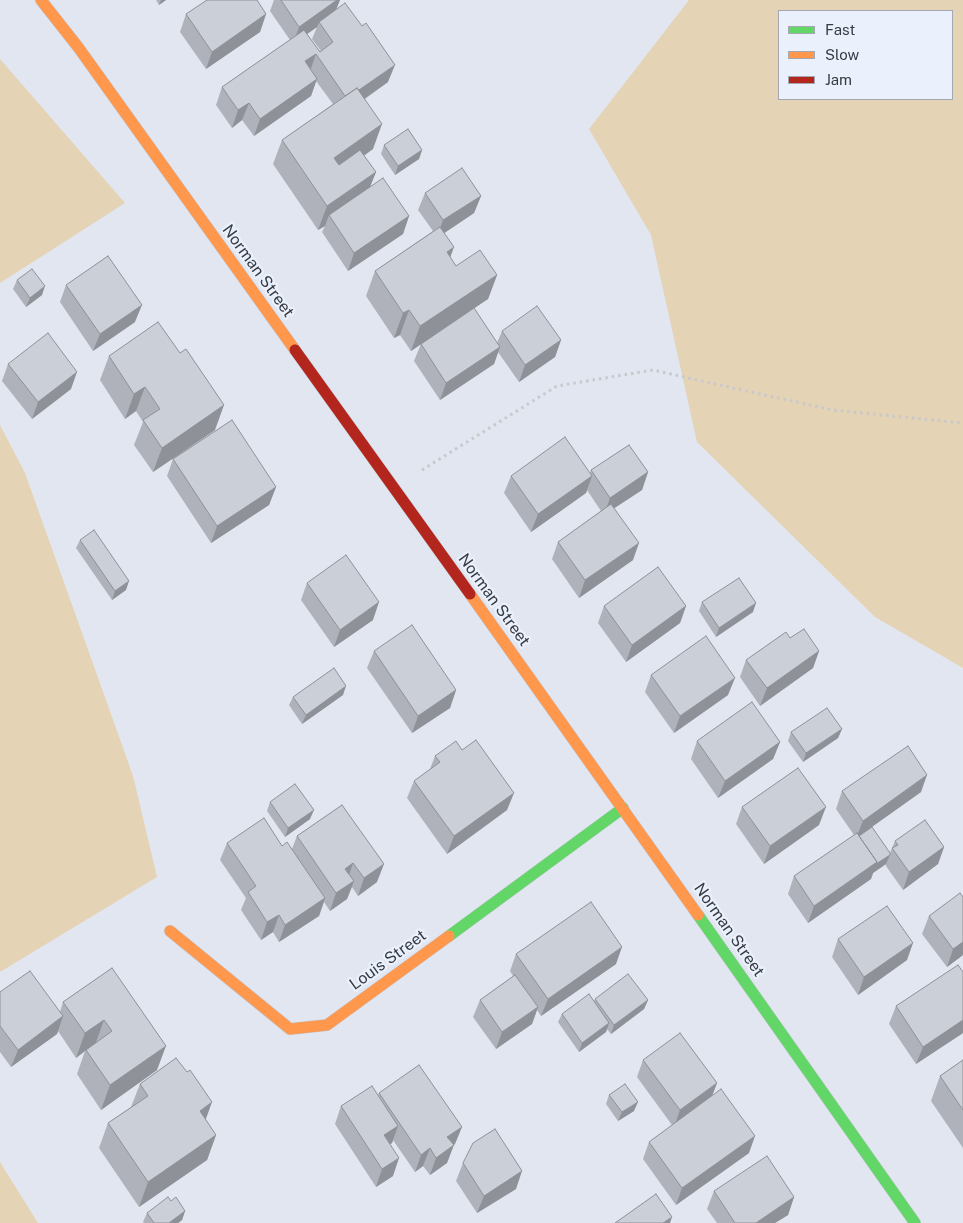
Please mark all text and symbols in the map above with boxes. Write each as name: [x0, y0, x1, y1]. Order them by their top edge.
legend: [778, 10, 953, 100]
text: Fast: [825, 21, 855, 38]
text: Slow: [825, 46, 859, 63]
text: Jam: [825, 71, 852, 88]
street label: Norman Street: [218, 221, 298, 321]
street label: Norman Street: [454, 550, 534, 650]
street label: Norman Street: [690, 880, 768, 980]
street label: Louis Street: [346, 926, 430, 994]

